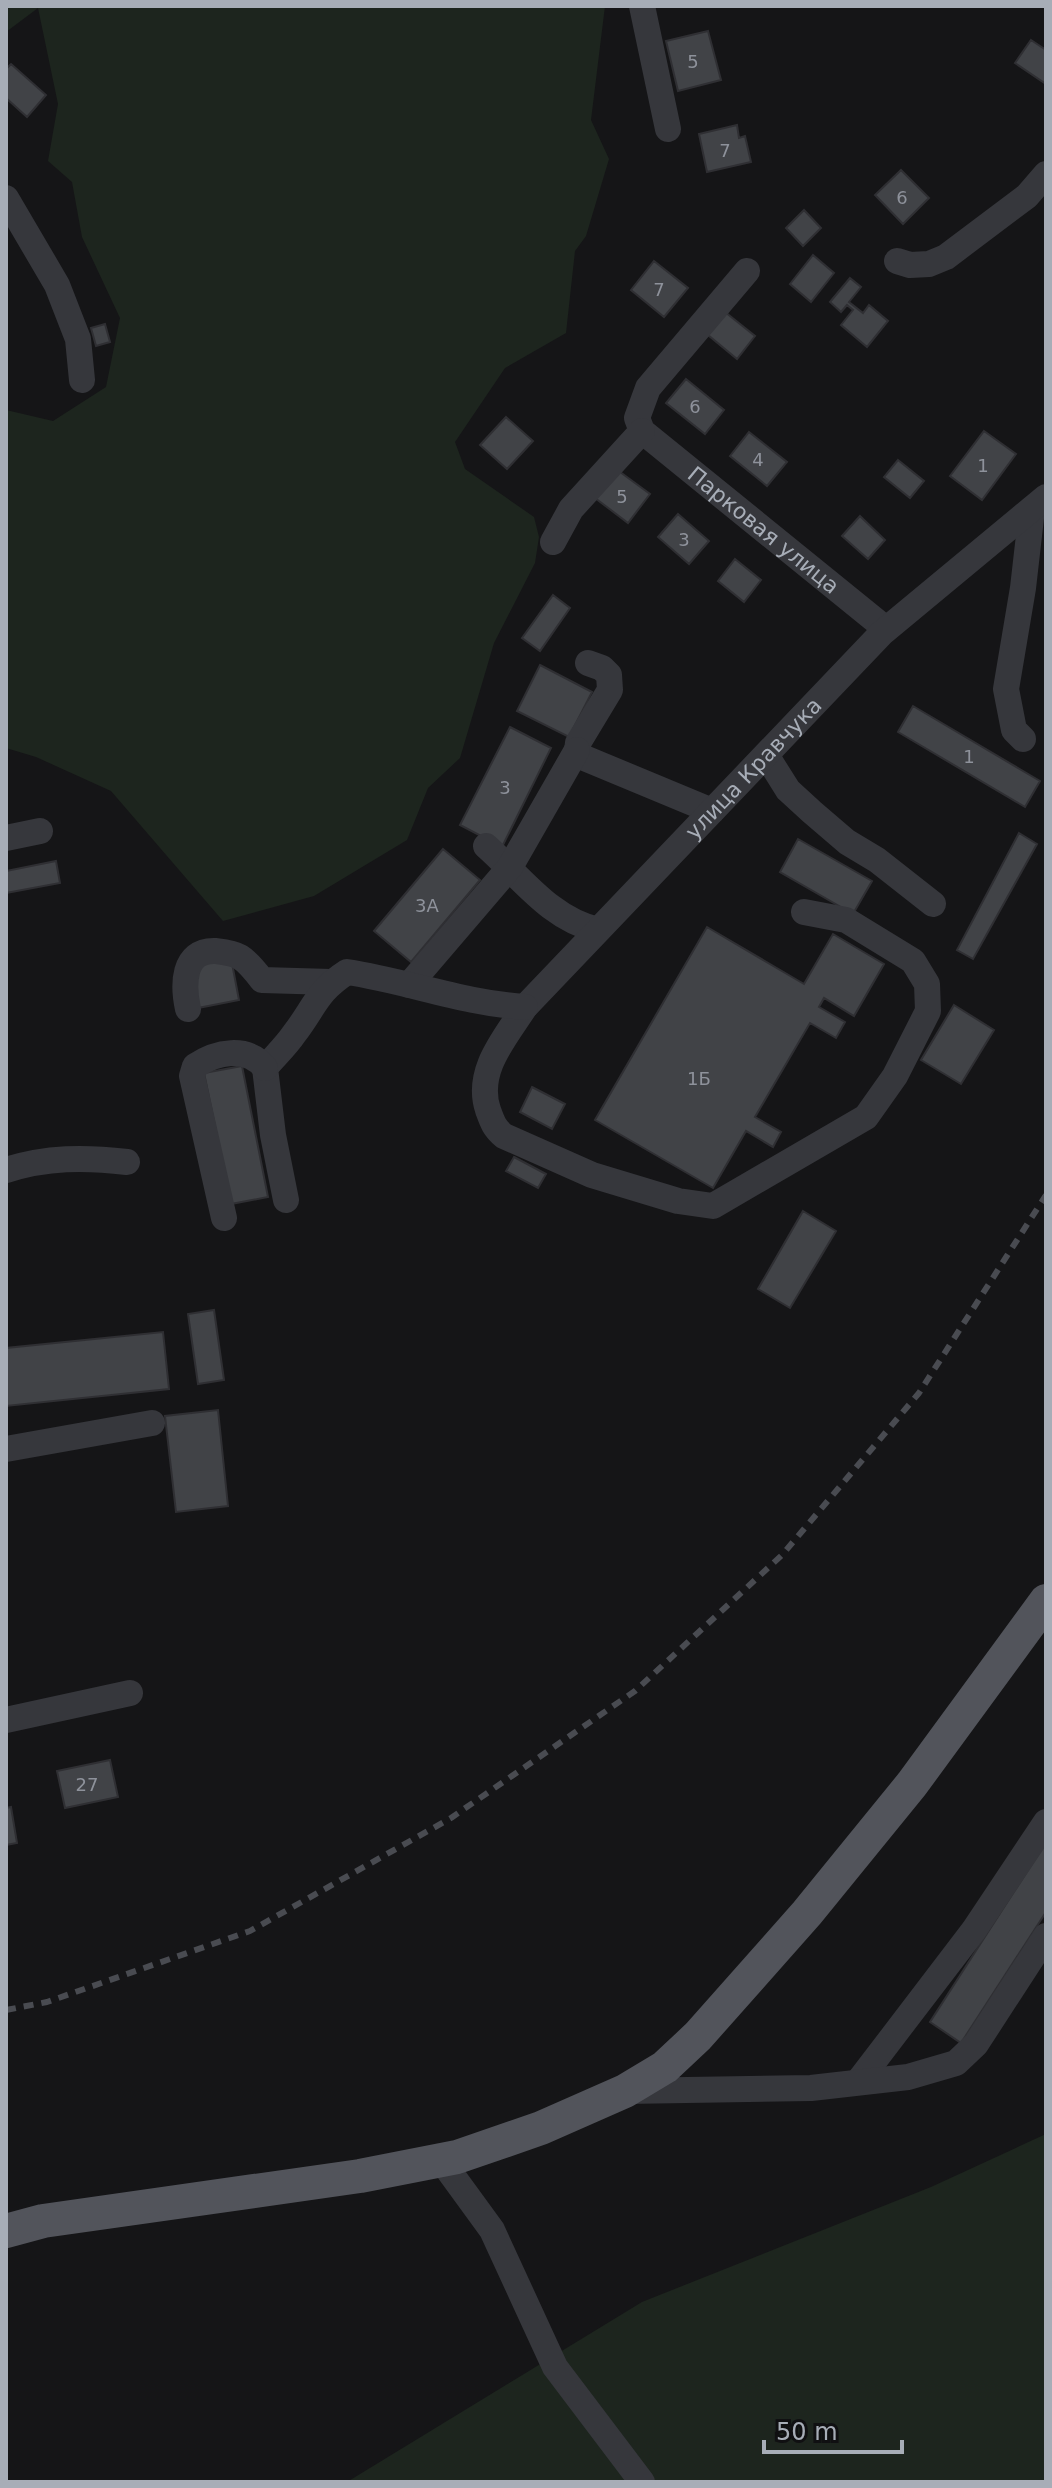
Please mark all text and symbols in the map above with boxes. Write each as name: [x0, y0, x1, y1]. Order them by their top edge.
house number: 5: [687, 51, 699, 72]
house number: 7: [719, 140, 731, 161]
house number: 6: [896, 187, 908, 208]
house number: 7: [653, 279, 665, 300]
house number: 6: [689, 396, 701, 417]
house number: 4: [752, 449, 764, 470]
house number: 1: [977, 455, 989, 476]
street label: Парковая улица: [683, 461, 844, 599]
house number: 5: [616, 486, 628, 507]
house number: 3: [678, 529, 690, 550]
street label: улица Кравчука: [680, 692, 826, 844]
house number: 1: [963, 746, 975, 767]
house number: 3: [499, 777, 511, 798]
house number: 3А: [415, 895, 440, 916]
house number: 1Б: [687, 1068, 711, 1089]
house number: 27: [76, 1774, 98, 1795]
scale bar: [764, 2404, 902, 2454]
text: 50 m: [776, 2418, 838, 2446]

